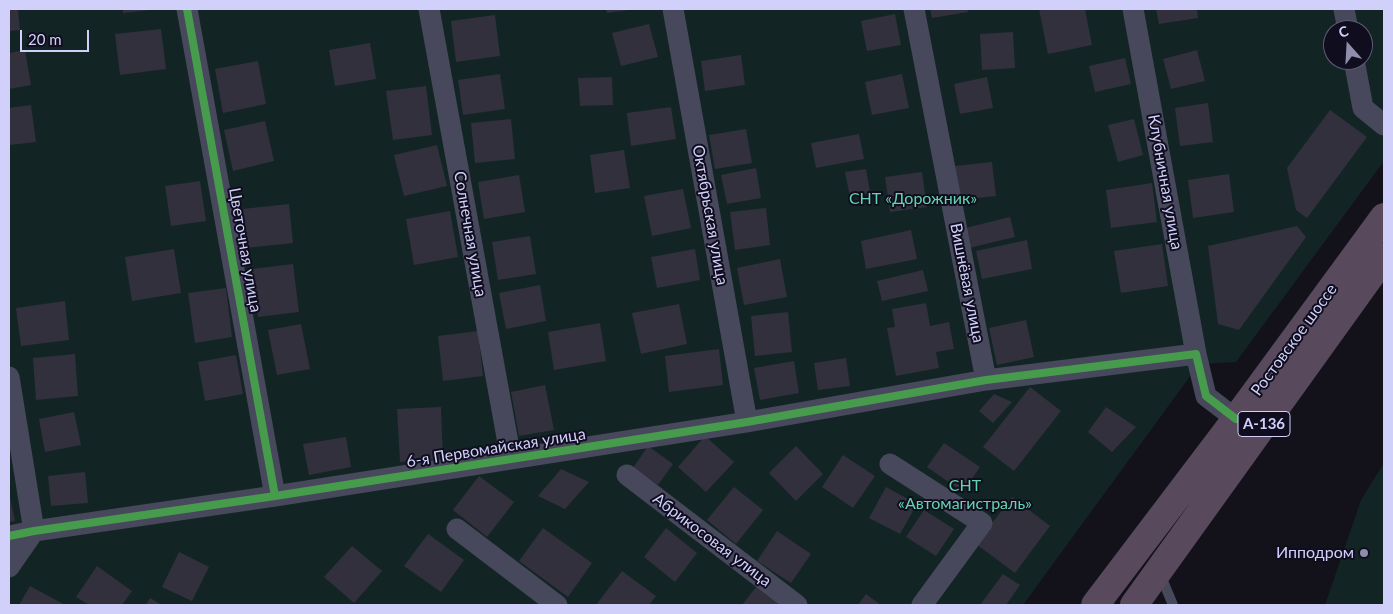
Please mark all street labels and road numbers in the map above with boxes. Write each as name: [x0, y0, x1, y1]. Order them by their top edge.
street label: Клубничная улица: [1144, 113, 1186, 251]
street label: Октябрьская улица: [688, 143, 732, 287]
street label: Солнечная улица: [450, 170, 490, 298]
street label: Цветочная улица: [225, 186, 265, 314]
street label: Вишнёвая улица: [946, 221, 988, 345]
street label: Ростовское шоссе: [1247, 280, 1341, 400]
road number: А-136: [1238, 412, 1290, 436]
street label: 6-я Первомайская улица: [405, 424, 587, 472]
street label: Абрикосовая улица: [649, 489, 775, 591]

